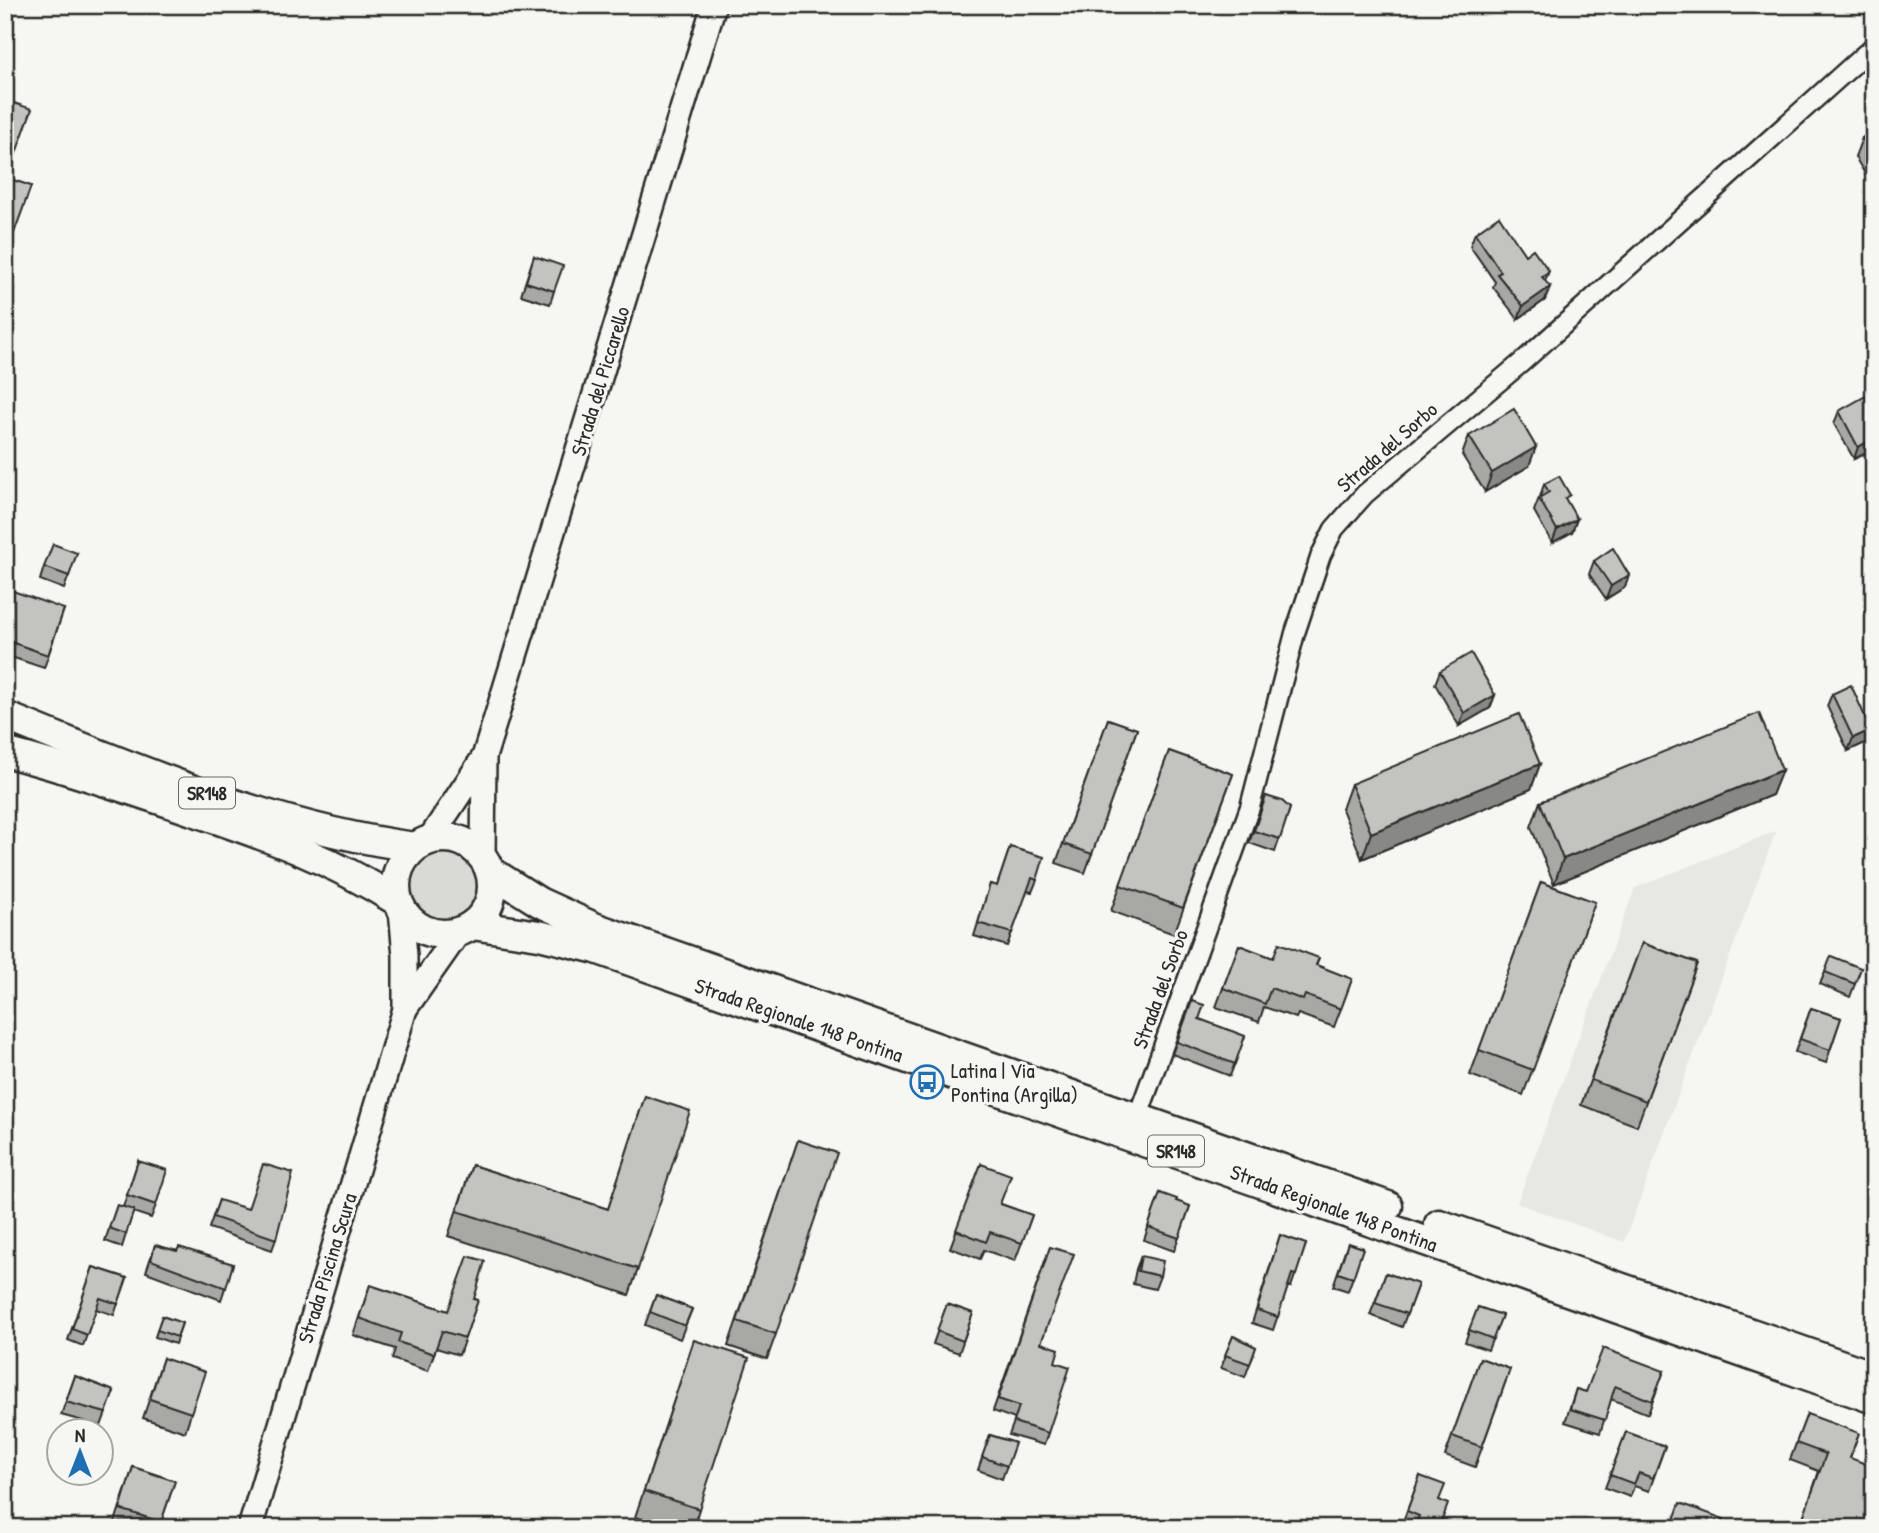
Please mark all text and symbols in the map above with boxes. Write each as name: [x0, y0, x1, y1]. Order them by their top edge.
street label: Strada del Piccarello: [564, 303, 636, 459]
street label: Strada del Sorbo: [1330, 395, 1444, 499]
road number: SR148: [179, 778, 235, 808]
street label: Strada del Sorbo: [1125, 925, 1195, 1053]
street label: Strada Regionale 148 Pontina: [691, 971, 907, 1069]
place label: Latina | Via Pontina (Argilla): [951, 1056, 1078, 1109]
bus stop icon: Latina | Via Pontina (Argilla): [908, 1063, 946, 1101]
road number: SR148: [1148, 1135, 1204, 1166]
street label: Strada Regionale 148 Pontina: [1226, 1157, 1442, 1259]
street label: Strada Piscina Scura: [290, 1190, 364, 1346]
north arrow: [46, 1418, 116, 1488]
text: N: [75, 1422, 85, 1448]

